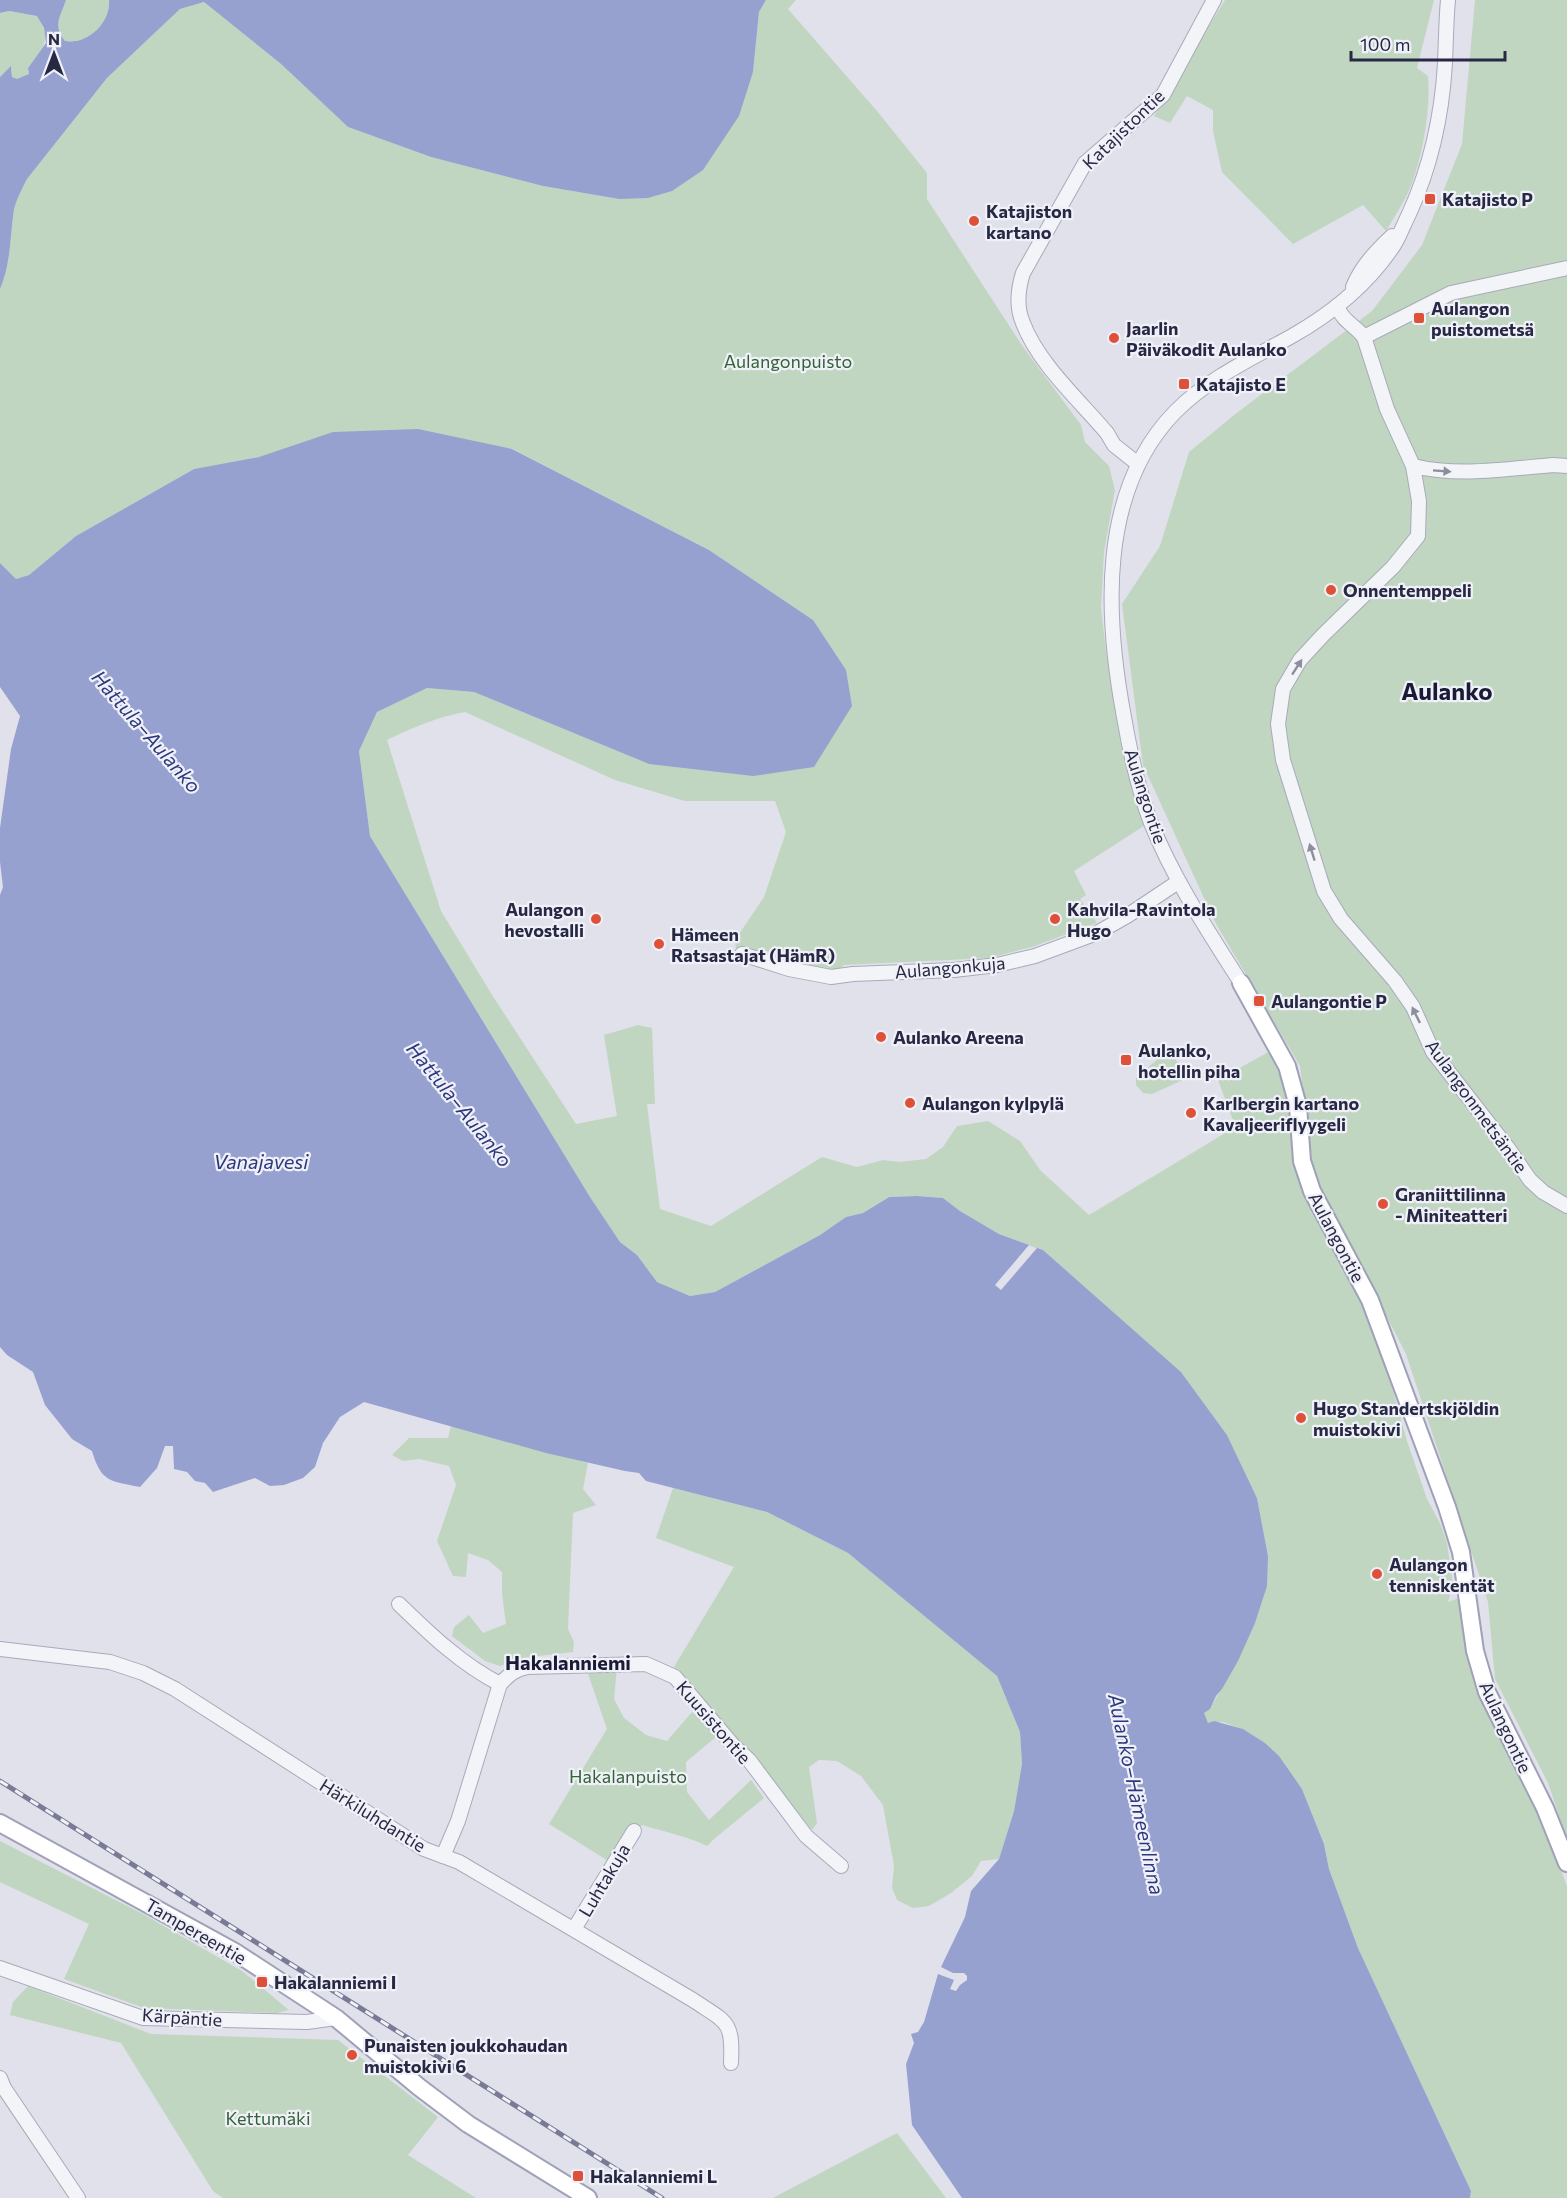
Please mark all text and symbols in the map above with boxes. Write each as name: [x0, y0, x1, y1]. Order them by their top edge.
north arrow: [24, 24, 84, 84]
scale bar: [1351, 24, 1506, 62]
text: N: [48, 29, 60, 48]
text: 100 m: [1360, 33, 1410, 55]
street label: Katajistontie: [1077, 84, 1169, 174]
place label: Katajisto P: [1442, 188, 1533, 210]
marker: Katajisto P: [1423, 192, 1437, 206]
place label: Katajiston kartano: [986, 200, 1072, 243]
marker: Katajiston kartano: [967, 214, 981, 228]
place label: Aulangon puistometsä: [1431, 297, 1534, 340]
marker: Aulangon puistometsä: [1412, 311, 1426, 325]
place label: Jaarlin Päiväkodit Aulanko: [1126, 317, 1287, 360]
marker: Jaarlin Päiväkodit Aulanko: [1107, 331, 1121, 345]
park label: Aulangonpuisto: [724, 350, 852, 372]
place label: Katajisto E: [1196, 373, 1286, 395]
marker: Katajisto E: [1177, 377, 1191, 391]
one-way arrow: [1432, 466, 1451, 476]
place label: Onnentemppeli: [1343, 579, 1472, 601]
marker: Onnentemppeli: [1324, 583, 1338, 597]
one-way arrow: [1291, 659, 1303, 675]
water label: Hattula–Aulanko: [87, 665, 207, 797]
district label: Aulanko: [1401, 676, 1493, 705]
street label: Aulangontie: [1120, 746, 1172, 846]
one-way arrow: [1307, 843, 1316, 861]
place label: Aulangon hevostalli: [504, 898, 584, 941]
place label: Kahvila-Ravintola Hugo: [1067, 898, 1216, 941]
marker: Aulangon hevostalli: [589, 912, 603, 926]
marker: Kahvila-Ravintola Hugo: [1048, 912, 1062, 926]
place label: Hämeen Ratsastajat (HämR): [671, 923, 835, 966]
marker: Hämeen Ratsastajat (HämR): [652, 937, 666, 951]
street label: Aulangonkuja: [894, 951, 1006, 983]
place label: Aulangontie P: [1271, 990, 1387, 1012]
marker: Aulangontie P: [1252, 994, 1266, 1008]
one-way arrow: [1411, 1006, 1420, 1023]
place label: Aulanko Areena: [893, 1026, 1024, 1048]
marker: Aulanko Areena: [874, 1030, 888, 1044]
street label: Aulangonmetsäntie: [1421, 1035, 1533, 1177]
water label: Hattula–Aulanko: [402, 1037, 518, 1171]
place label: Aulanko, hotellin piha: [1138, 1039, 1240, 1082]
marker: Aulanko, hotellin piha: [1119, 1053, 1133, 1067]
place label: Aulangon kylpylä: [922, 1092, 1064, 1114]
place label: Karlbergin kartano Kavaljeeriflyygeli: [1203, 1092, 1359, 1135]
marker: Aulangon kylpylä: [903, 1096, 917, 1110]
marker: Karlbergin kartano Kavaljeeriflyygeli: [1184, 1106, 1198, 1120]
water label: Vanajavesi: [213, 1149, 309, 1173]
place label: Graniittilinna - Miniteatteri: [1395, 1183, 1507, 1226]
street label: Aulangontie: [1304, 1188, 1370, 1286]
marker: Graniittilinna - Miniteatteri: [1376, 1197, 1390, 1211]
place label: Hugo Standertskjöldin muistokivi: [1313, 1397, 1499, 1440]
marker: Hugo Standertskjöldin muistokivi: [1294, 1411, 1308, 1425]
place label: Aulangon tenniskentät: [1389, 1553, 1495, 1596]
marker: Aulangon tenniskentät: [1370, 1567, 1384, 1581]
district label: Hakalanniemi: [505, 1650, 631, 1674]
street label: Kuusistontie: [672, 1676, 756, 1768]
street label: Aulangontie: [1475, 1678, 1537, 1776]
water label: Aulanko–Hämeenlinna: [1104, 1690, 1170, 1897]
park label: Hakalanpuisto: [569, 1765, 687, 1787]
street label: Härkiluhdantie: [316, 1774, 430, 1856]
street label: Luhtakuja: [574, 1839, 634, 1921]
street label: Tampereentie: [142, 1893, 250, 1969]
place label: Hakalanniemi I: [274, 1971, 396, 1993]
marker: Hakalanniemi I: [255, 1975, 269, 1989]
street label: Kärpäntie: [141, 2003, 223, 2031]
place label: Punaisten joukkohaudan muistokivi 6: [364, 2034, 568, 2077]
marker: Punaisten joukkohaudan muistokivi 6: [345, 2048, 359, 2062]
park label: Kettumäki: [225, 2107, 311, 2129]
place label: Hakalanniemi L: [590, 2165, 717, 2187]
marker: Hakalanniemi L: [571, 2169, 585, 2183]

